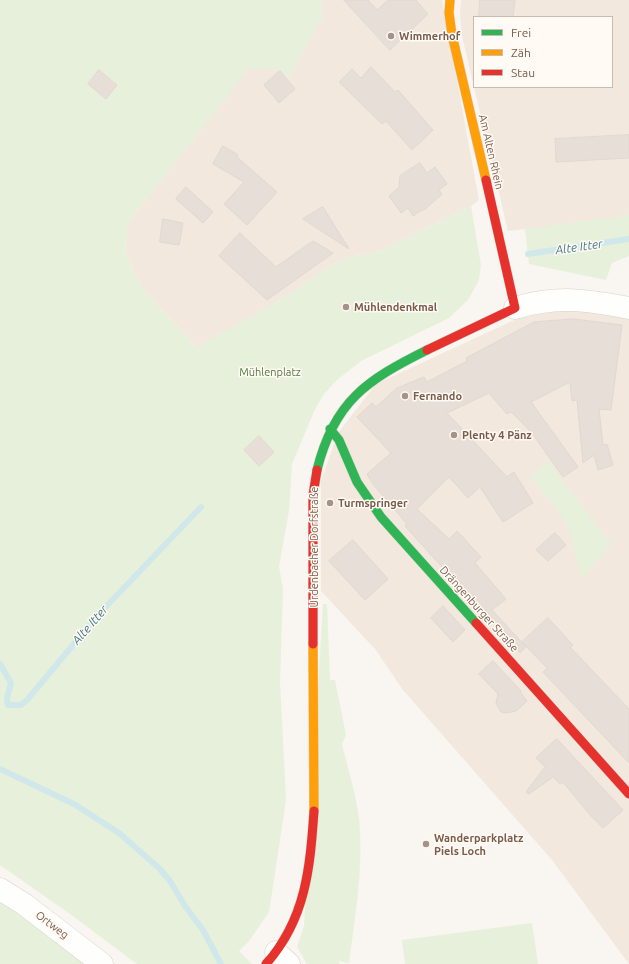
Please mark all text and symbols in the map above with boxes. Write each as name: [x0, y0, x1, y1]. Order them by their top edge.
legend: [473, 16, 613, 88]
text: Frei: [511, 26, 531, 39]
place label: Wimmerhof: [399, 29, 460, 43]
marker: Wimmerhof: [386, 31, 396, 41]
text: Zäh: [511, 46, 531, 59]
text: Stau: [511, 66, 535, 79]
street label: Am Alten Rhein: [476, 113, 506, 191]
water label: Alte Itter: [555, 237, 603, 257]
place label: Mühlendenkmal: [354, 300, 437, 314]
marker: Mühlendenkmal: [341, 302, 351, 312]
park label: Mühlenplatz: [239, 365, 301, 379]
place label: Fernando: [413, 389, 462, 403]
marker: Fernando: [400, 391, 410, 401]
place label: Plenty 4 Pänz: [462, 428, 532, 442]
marker: Plenty 4 Pänz: [449, 430, 459, 440]
street label: Urdenbacher Dorfstraße: [307, 487, 321, 607]
place label: Turmspringer: [338, 496, 408, 510]
marker: Turmspringer: [325, 498, 335, 508]
street label: Drängenburger Straße: [437, 563, 521, 655]
water label: Alte Itter: [69, 602, 111, 648]
place label: Wanderparkplatz Piels Loch: [434, 831, 523, 857]
marker: Wanderparkplatz Piels Loch: [421, 839, 431, 849]
street label: Ortweg: [33, 908, 71, 942]

